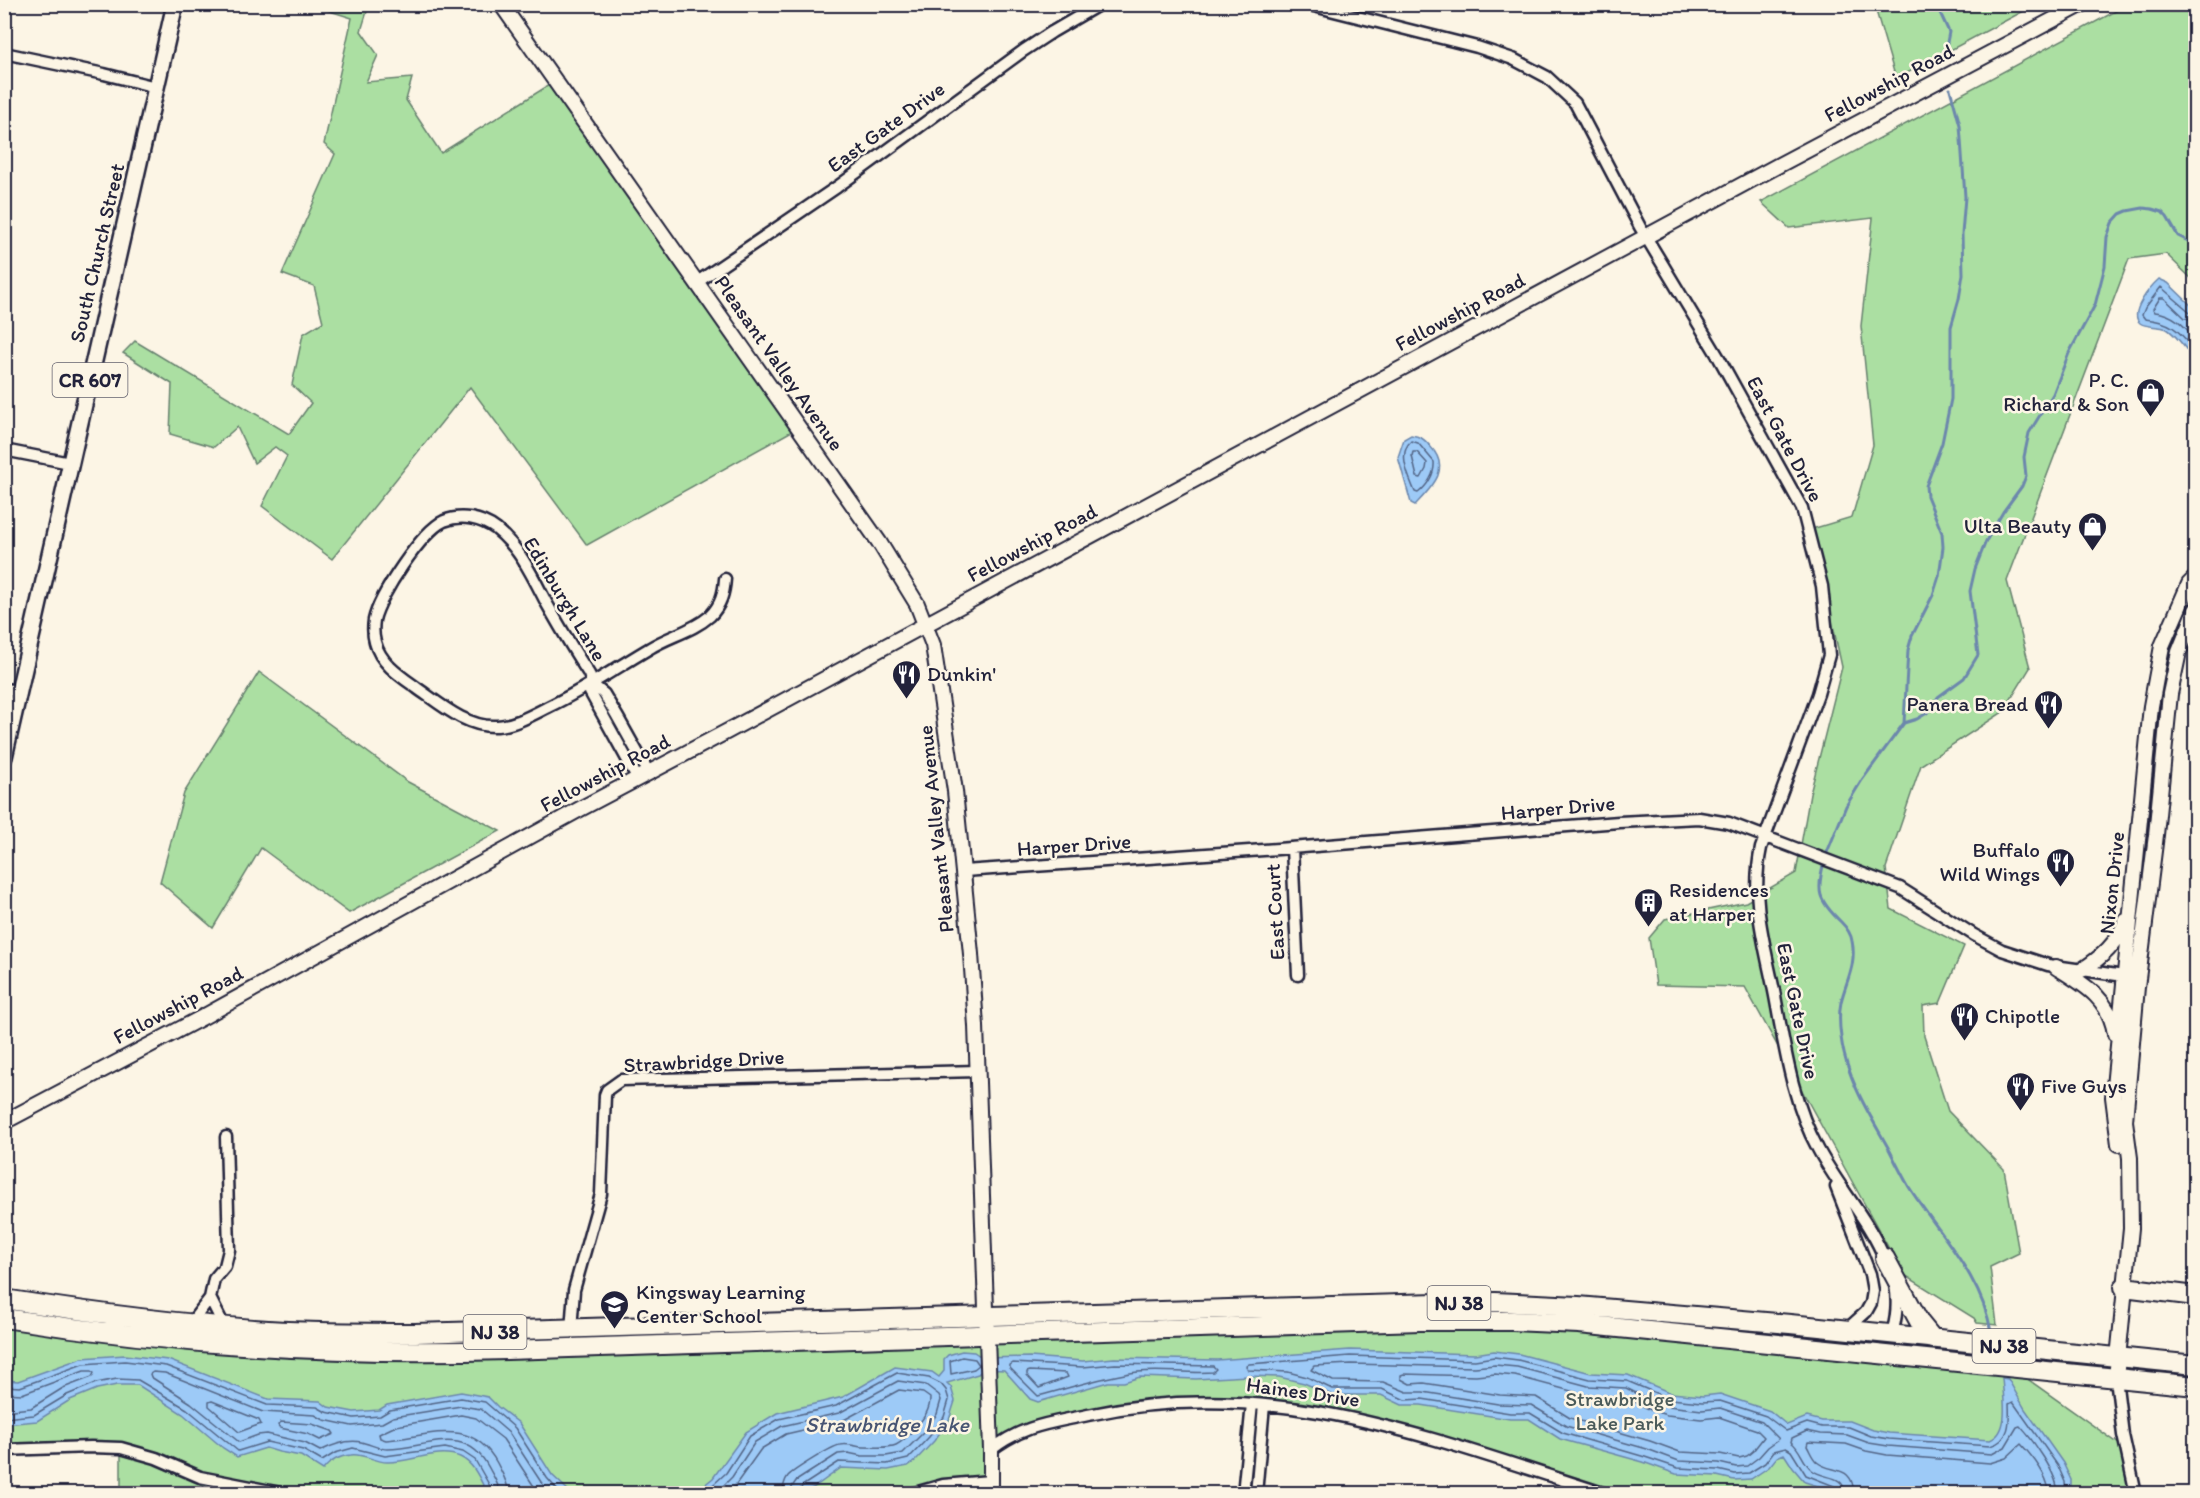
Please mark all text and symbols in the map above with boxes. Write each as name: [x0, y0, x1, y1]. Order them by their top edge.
street label: Fellowship Road: [1820, 38, 1958, 127]
street label: East Gate Drive: [822, 76, 949, 177]
street label: South Church Street: [64, 161, 129, 345]
street label: Fellowship Road: [1391, 267, 1529, 356]
street label: Pleasant Valley Avenue: [709, 270, 850, 455]
road number: CR 607: [52, 363, 128, 397]
place label: P. C. Richard & Son: [2003, 367, 2129, 416]
street label: East Gate Drive: [1742, 372, 1829, 506]
shop icon: P. C. Richard & Son: [2134, 376, 2166, 418]
street label: Fellowship Road: [963, 498, 1101, 587]
shop icon: Ulta Beauty: [2076, 510, 2108, 552]
place label: Ulta Beauty: [1964, 513, 2071, 538]
street label: Edinburgh Lane: [519, 532, 612, 665]
restaurant icon: Dunkin': [890, 658, 922, 700]
place label: Dunkin': [927, 661, 996, 686]
restaurant icon: Panera Bread: [2033, 688, 2065, 730]
place label: Panera Bread: [1907, 691, 2028, 716]
street label: Pleasant Valley Avenue: [912, 724, 959, 934]
street label: Fellowship Road: [536, 728, 674, 817]
street label: Harper Drive: [1500, 790, 1616, 825]
street label: Harper Drive: [1016, 828, 1132, 861]
street label: Nixon Drive: [2094, 830, 2129, 936]
place label: Buffalo Wild Wings: [1939, 837, 2040, 886]
restaurant icon: Buffalo Wild Wings: [2045, 846, 2077, 888]
street label: East Court: [1259, 863, 1290, 961]
place label: Residences at Harper: [1669, 877, 1769, 926]
building icon: Residences at Harper: [1632, 886, 1664, 928]
street label: East Gate Drive: [1772, 940, 1825, 1081]
street label: Fellowship Road: [109, 960, 247, 1049]
restaurant icon: Chipotle: [1948, 1000, 1980, 1042]
place label: Chipotle: [1985, 1003, 2060, 1028]
street label: Strawbridge Drive: [623, 1044, 785, 1077]
restaurant icon: Five Guys: [2004, 1070, 2036, 1112]
place label: Five Guys: [2041, 1073, 2127, 1098]
place label: Kingsway Learning Center School: [636, 1279, 805, 1328]
road number: NJ 38: [1428, 1286, 1490, 1320]
school or university icon: Kingsway Learning Center School: [599, 1288, 631, 1330]
road number: NJ 38: [464, 1315, 526, 1349]
road number: NJ 38: [1972, 1329, 2036, 1363]
street label: Haines Drive: [1245, 1371, 1361, 1412]
park label: Strawbridge Lake Park: [1565, 1386, 1675, 1435]
water label: Strawbridge Lake: [805, 1411, 970, 1438]

